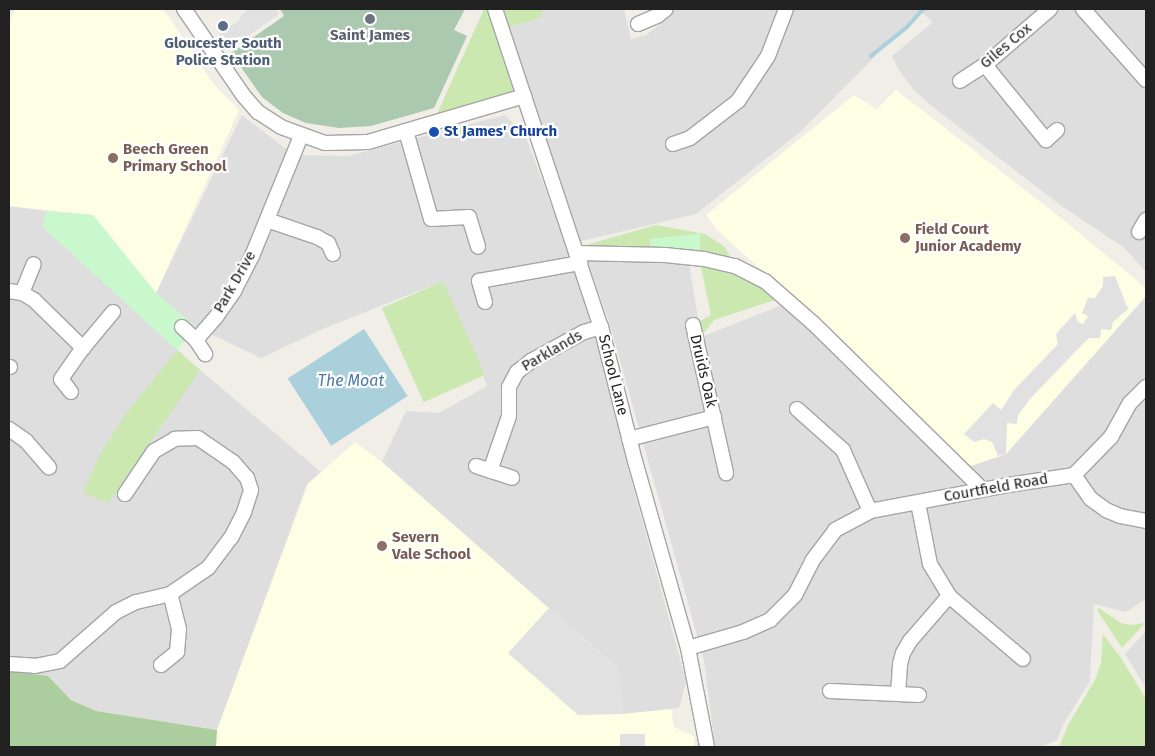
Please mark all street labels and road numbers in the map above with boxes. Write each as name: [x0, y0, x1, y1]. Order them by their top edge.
street label: Giles Cox: [977, 19, 1035, 73]
street label: Park Drive: [210, 248, 260, 316]
street label: Parklands: [519, 327, 585, 375]
street label: School Lane: [594, 333, 632, 417]
street label: Druids Oak: [686, 333, 720, 409]
street label: Courtfield Road: [943, 470, 1049, 506]

